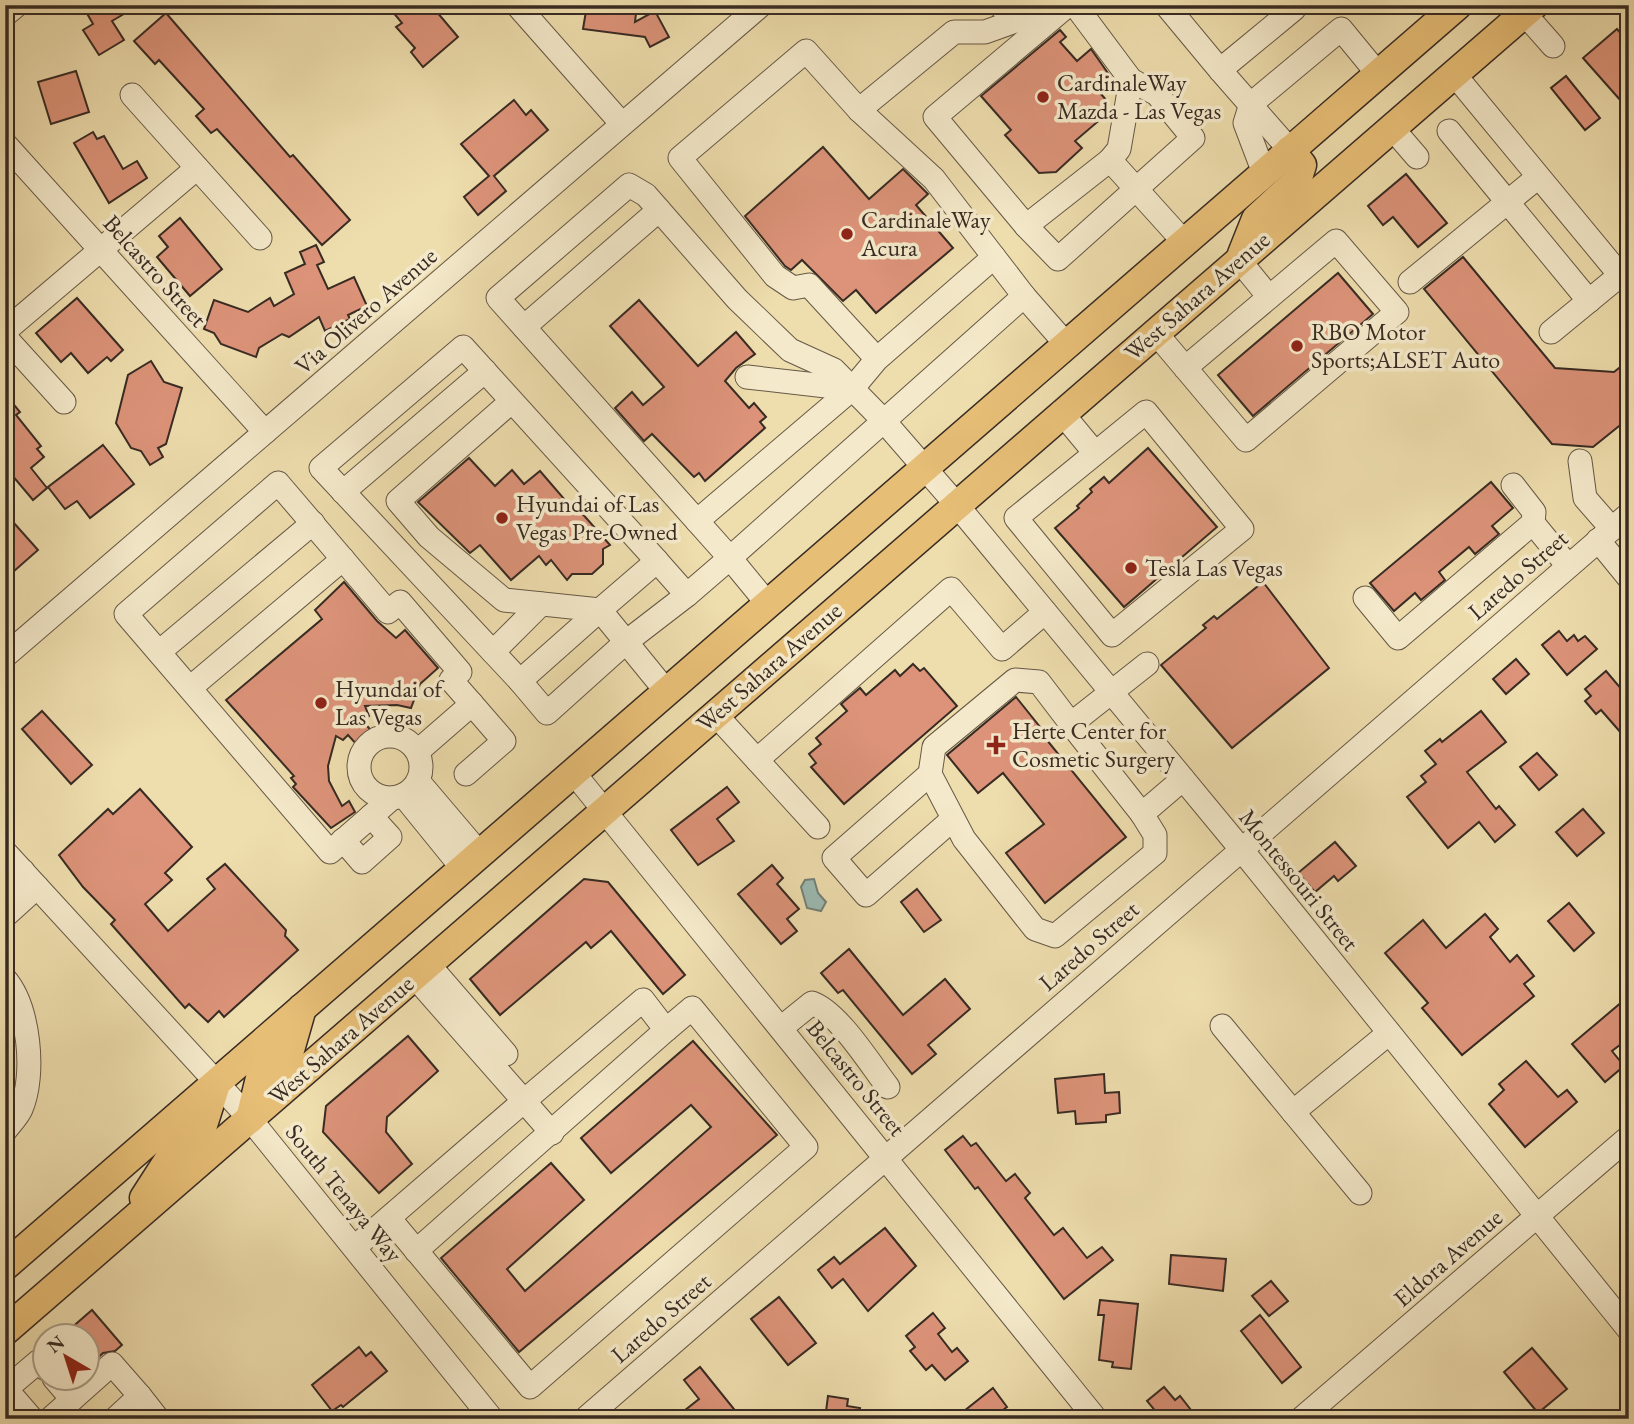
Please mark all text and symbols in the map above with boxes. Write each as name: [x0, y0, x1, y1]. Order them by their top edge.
place label: CardinaleWay Mazda - Las Vegas: [1057, 67, 1221, 126]
marker: CardinaleWay Mazda - Las Vegas: [1035, 89, 1051, 105]
place label: CardinaleWay Acura: [860, 204, 991, 263]
street label: Belcastro Street: [97, 208, 214, 334]
street label: West Sahara Avenue: [1117, 224, 1276, 367]
marker: CardinaleWay Acura: [839, 226, 855, 242]
street label: Via Olivero Avenue: [288, 240, 443, 381]
place label: RBO Motor Sports;ALSET Auto: [1311, 316, 1500, 375]
marker: RBO Motor Sports;ALSET Auto: [1289, 338, 1305, 354]
place label: Hyundai of Las Vegas Pre-Owned: [516, 488, 678, 547]
marker: Hyundai of Las Vegas Pre-Owned: [494, 510, 510, 526]
street label: Laredo Street: [1461, 523, 1574, 626]
place label: Tesla Las Vegas: [1145, 552, 1283, 583]
marker: Tesla Las Vegas: [1123, 560, 1139, 576]
street label: West Sahara Avenue: [689, 595, 848, 738]
place label: Hyundai of Las Vegas: [335, 673, 446, 732]
marker: Hyundai of Las Vegas: [313, 695, 329, 711]
place label: Herte Center for Cosmetic Surgery: [1012, 715, 1175, 774]
marker: Herte Center for Cosmetic Surgery: [986, 735, 1006, 755]
street label: Montessouri Street: [1233, 802, 1366, 957]
street label: Laredo Street: [1032, 894, 1145, 997]
street label: West Sahara Avenue: [261, 968, 420, 1111]
street label: Belcastro Street: [800, 1013, 913, 1143]
street label: South Tenaya Way: [279, 1117, 410, 1269]
street label: Eldora Avenue: [1387, 1202, 1509, 1313]
street label: Laredo Street: [604, 1266, 717, 1369]
north arrow: [32, 1322, 102, 1392]
text: N: [42, 1329, 70, 1359]

